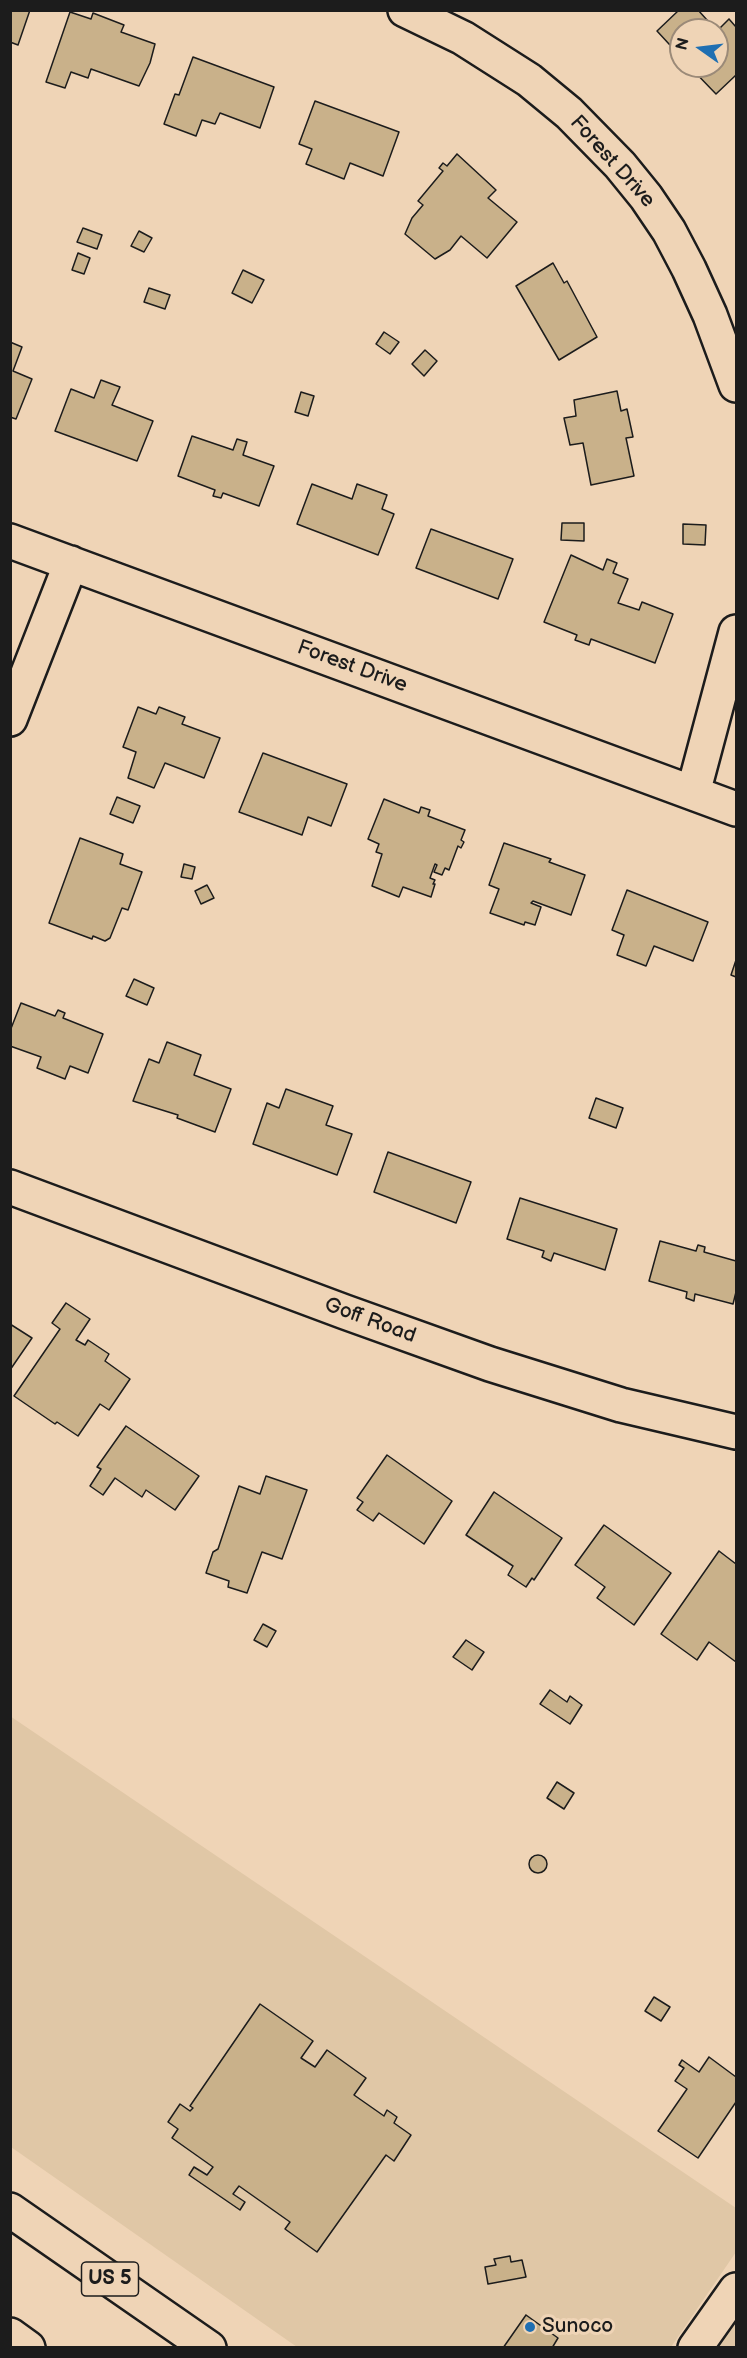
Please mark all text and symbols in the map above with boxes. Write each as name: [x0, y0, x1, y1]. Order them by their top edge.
north arrow: [669, 18, 729, 78]
text: N: [672, 36, 694, 52]
street label: Forest Drive: [564, 111, 660, 213]
street label: Forest Drive: [294, 635, 410, 699]
street label: Goff Road: [321, 1293, 419, 1349]
road number: US 5: [82, 2262, 138, 2296]
place label: Sunoco: [542, 2314, 613, 2340]
marker: Sunoco: [523, 2320, 537, 2334]

